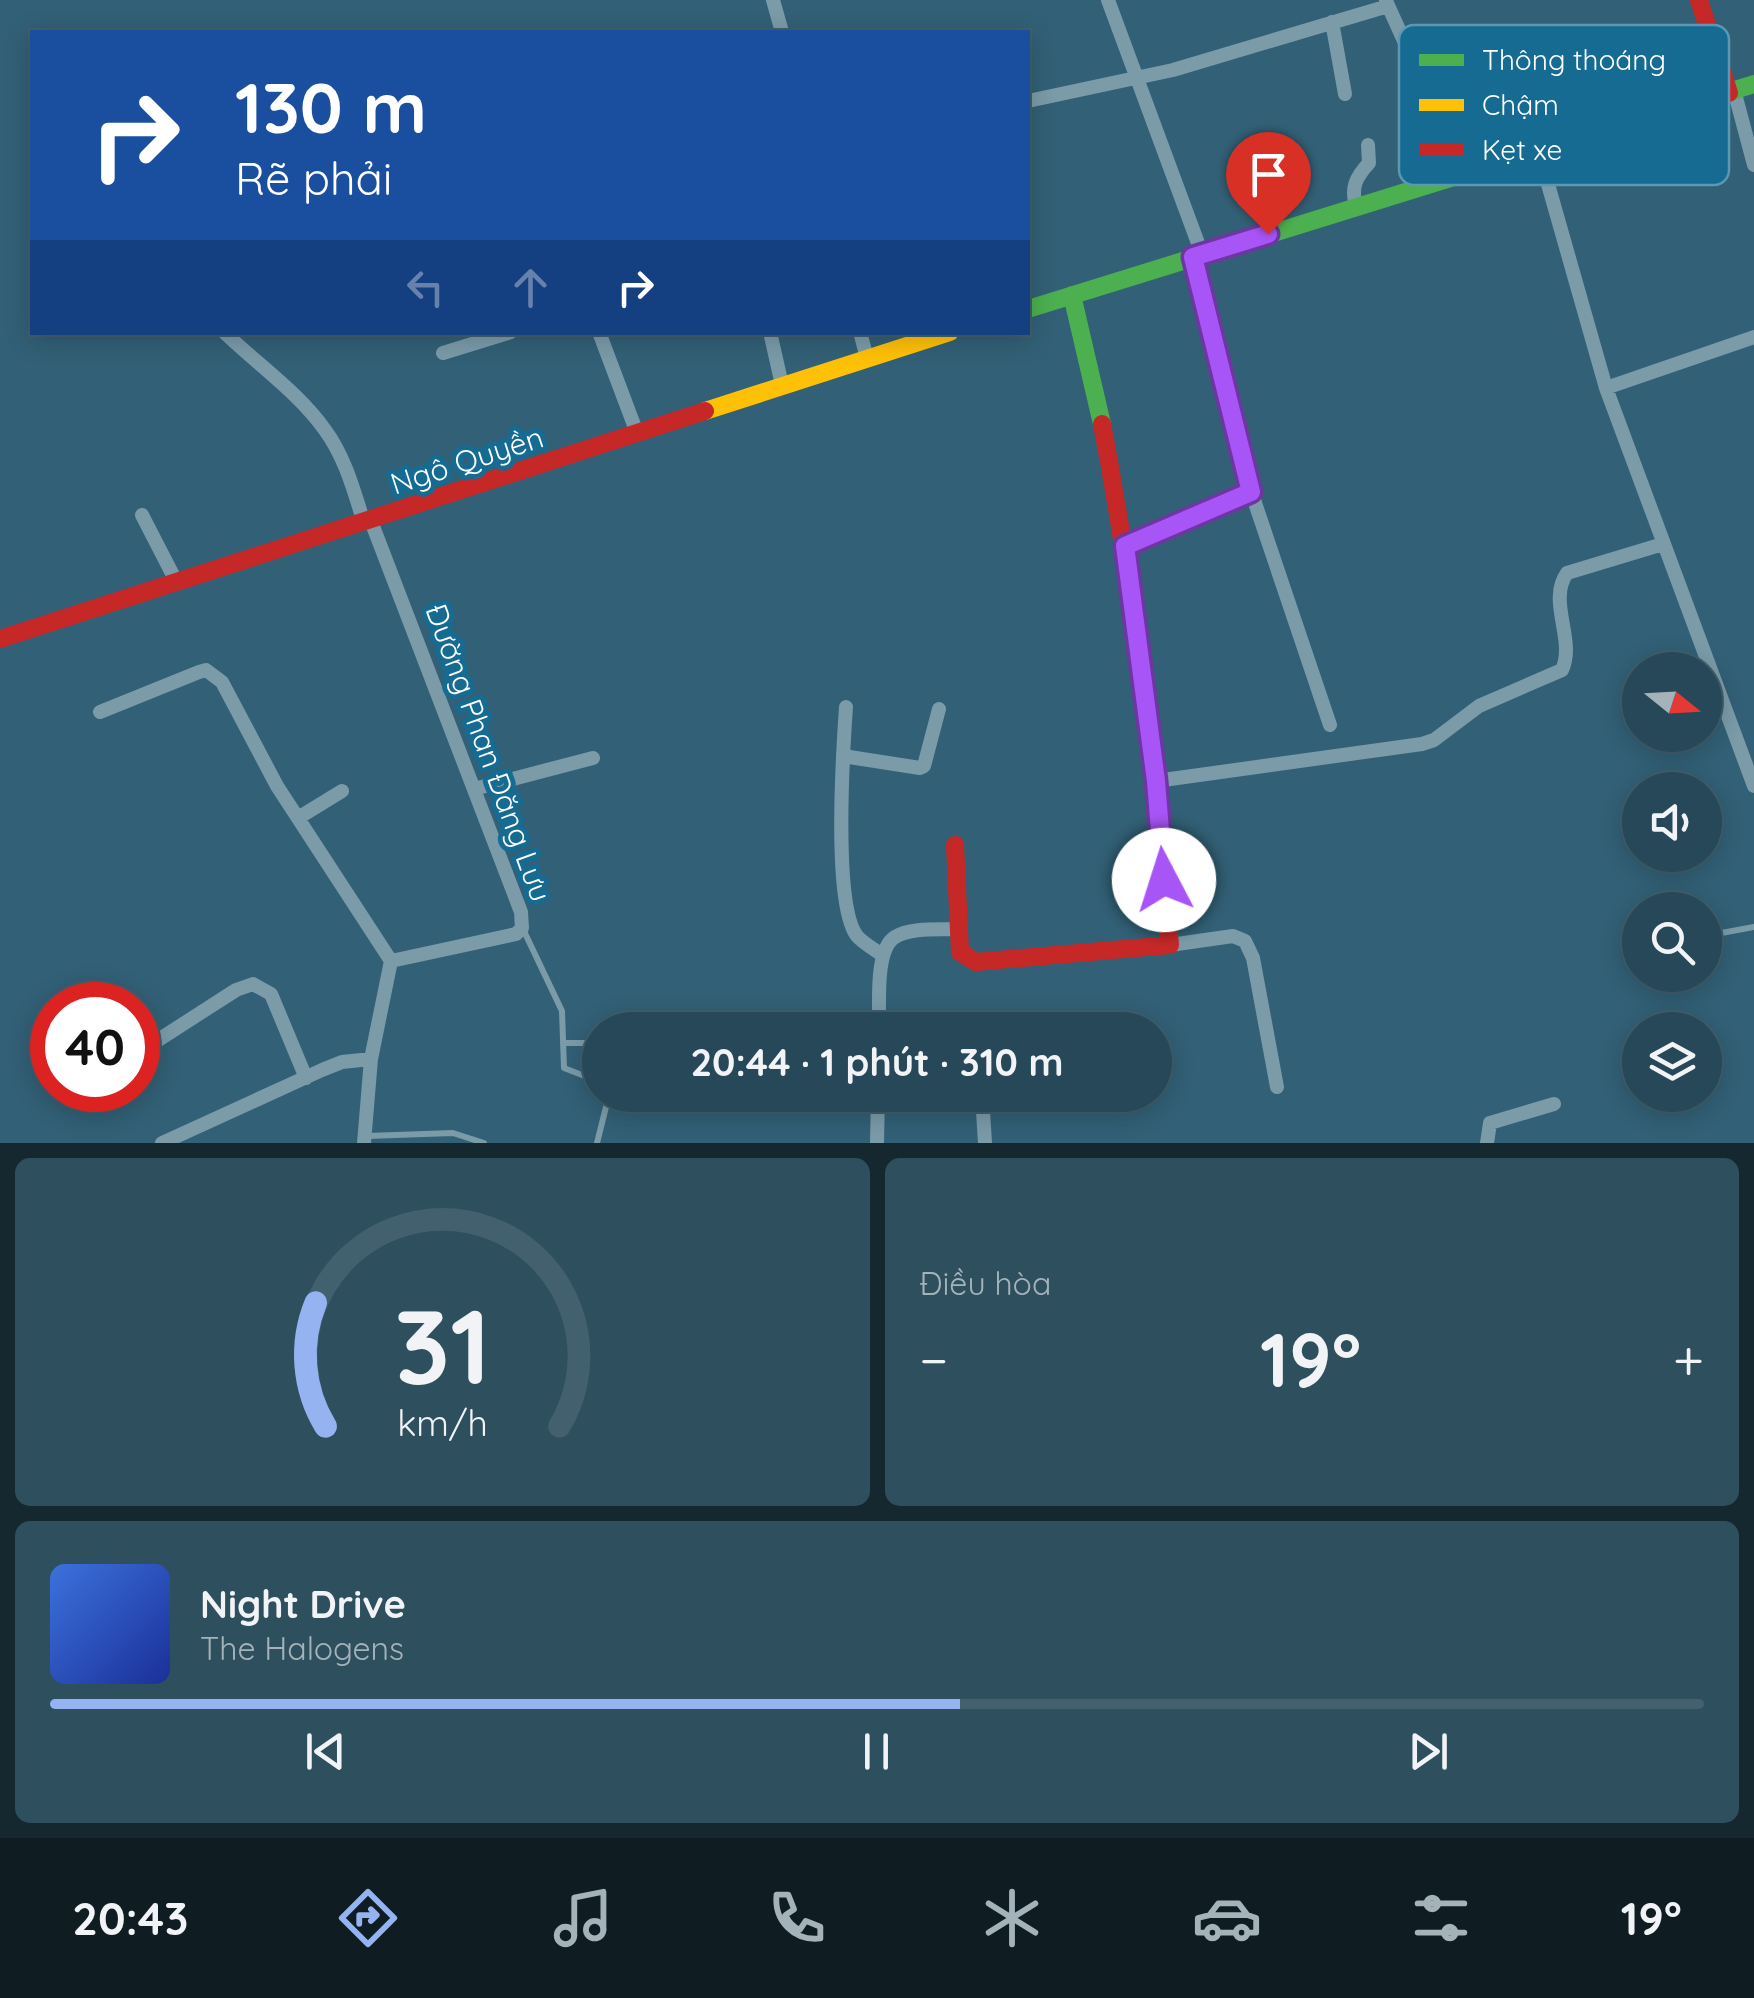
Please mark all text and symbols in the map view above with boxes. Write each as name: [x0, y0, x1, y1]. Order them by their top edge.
legend: [1399, 25, 1729, 185]
text: Thông thoáng: [1482, 42, 1666, 77]
text: 130 m: [235, 63, 427, 151]
icon: right: [70, 70, 200, 200]
text: Chậm: [1482, 87, 1559, 122]
pin: [1226, 132, 1311, 235]
text: Kẹt xe: [1482, 132, 1562, 167]
icon: arrive: [1241, 147, 1296, 202]
text: Rẽ phải: [235, 150, 392, 206]
icon: left: [398, 260, 453, 315]
icon: ahead: [503, 260, 558, 315]
icon: right: [608, 260, 663, 315]
street label: Ngô Quyền: [386, 418, 548, 503]
street label: Đường Phan Đăng Lưu: [417, 599, 560, 907]
north arrow: [1622, 652, 1722, 752]
map controls: [1622, 652, 1722, 1112]
button: sound: [1622, 772, 1722, 872]
position arrow: [1112, 828, 1216, 932]
button: search: [1622, 892, 1722, 992]
speed limit sign: 40: [30, 982, 160, 1112]
button: layers: [1622, 1012, 1722, 1112]
text: 20:44 · 1 phút · 310 m: [690, 1038, 1064, 1086]
text: Điều hòa: [920, 1263, 1051, 1303]
text: 31: [394, 1280, 490, 1410]
text: 19°: [1260, 1312, 1361, 1406]
text: −: [920, 1325, 948, 1394]
text: +: [1673, 1325, 1704, 1394]
text: km/h: [397, 1400, 488, 1445]
text: Night Drive: [200, 1580, 406, 1628]
text: The Halogens: [200, 1628, 404, 1668]
icon: previous: [298, 1724, 353, 1779]
icon: pause: [849, 1724, 904, 1779]
icon: next: [1401, 1724, 1456, 1779]
icon: directions: [333, 1883, 403, 1953]
icon: music: [548, 1883, 618, 1953]
icon: phone: [762, 1883, 832, 1953]
icon: climate: [977, 1883, 1047, 1953]
icon: car: [1192, 1883, 1262, 1953]
icon: filters: [1406, 1883, 1476, 1953]
text: 20:43: [72, 1890, 188, 1946]
text: 19°: [1621, 1890, 1682, 1946]

